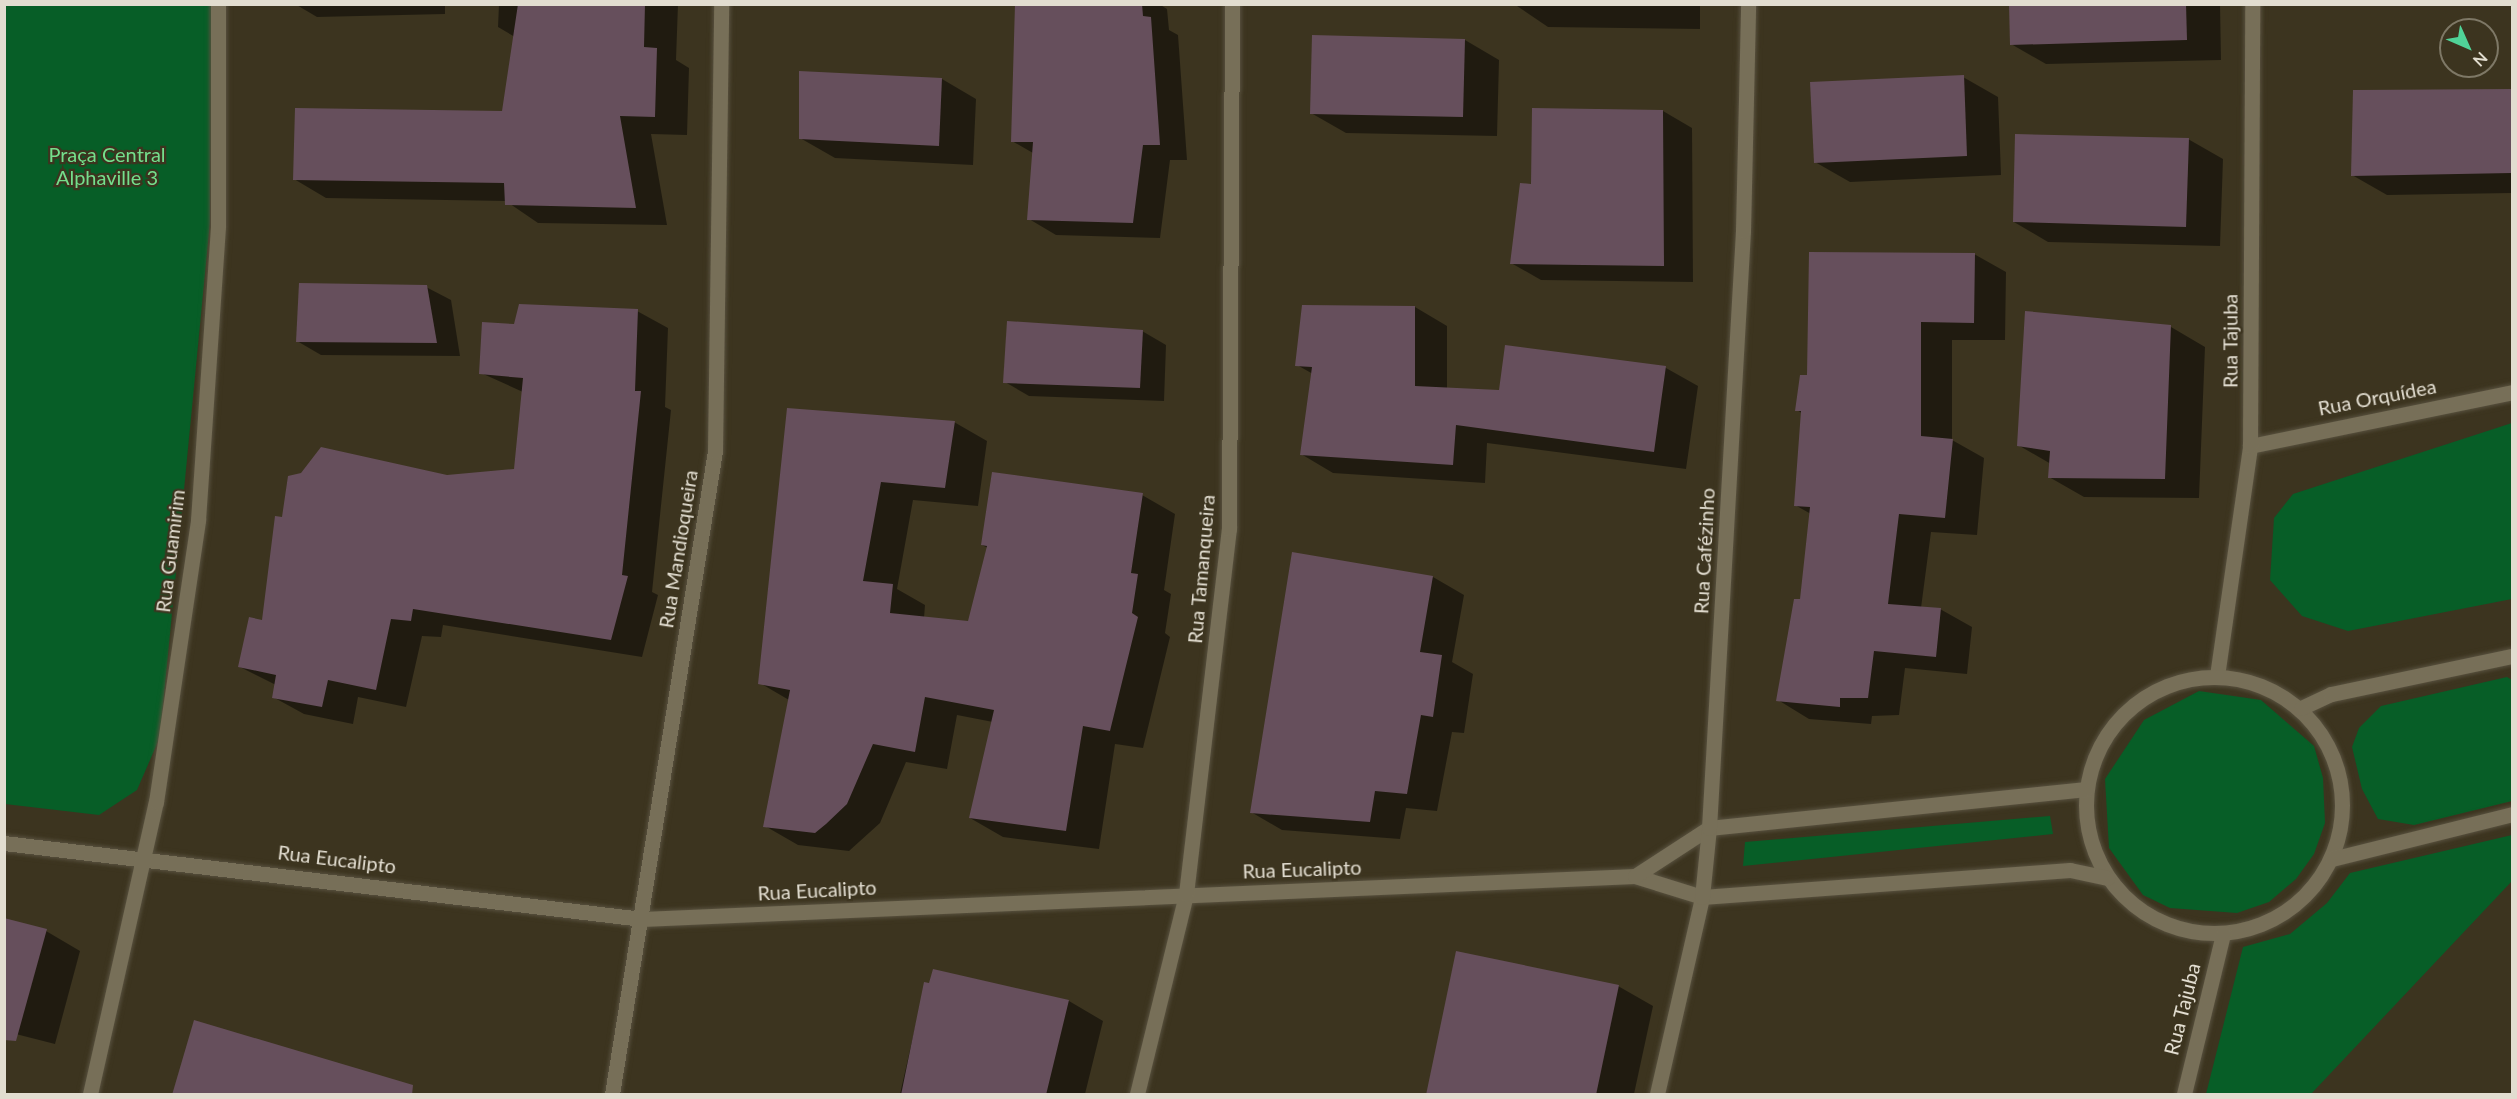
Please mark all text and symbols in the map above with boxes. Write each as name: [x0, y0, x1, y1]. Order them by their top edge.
north arrow: [2439, 18, 2499, 78]
text: N: [2470, 49, 2492, 71]
park label: Praça Central Alphaville 3: [48, 142, 166, 189]
street label: Rua Tajuba: [2218, 294, 2242, 388]
street label: Rua Orquídea: [2316, 374, 2438, 420]
street label: Rua Mandioqueira: [654, 468, 702, 630]
street label: Rua Cafézinho: [1689, 487, 1719, 615]
street label: Rua Guamirim: [151, 488, 189, 614]
street label: Rua Tamanqueira: [1183, 493, 1219, 645]
street label: Rua Eucalipto: [276, 840, 398, 878]
street label: Rua Eucalipto: [1242, 855, 1362, 883]
street label: Rua Eucalipto: [757, 875, 877, 905]
street label: Rua Tajuba: [2159, 960, 2205, 1058]

